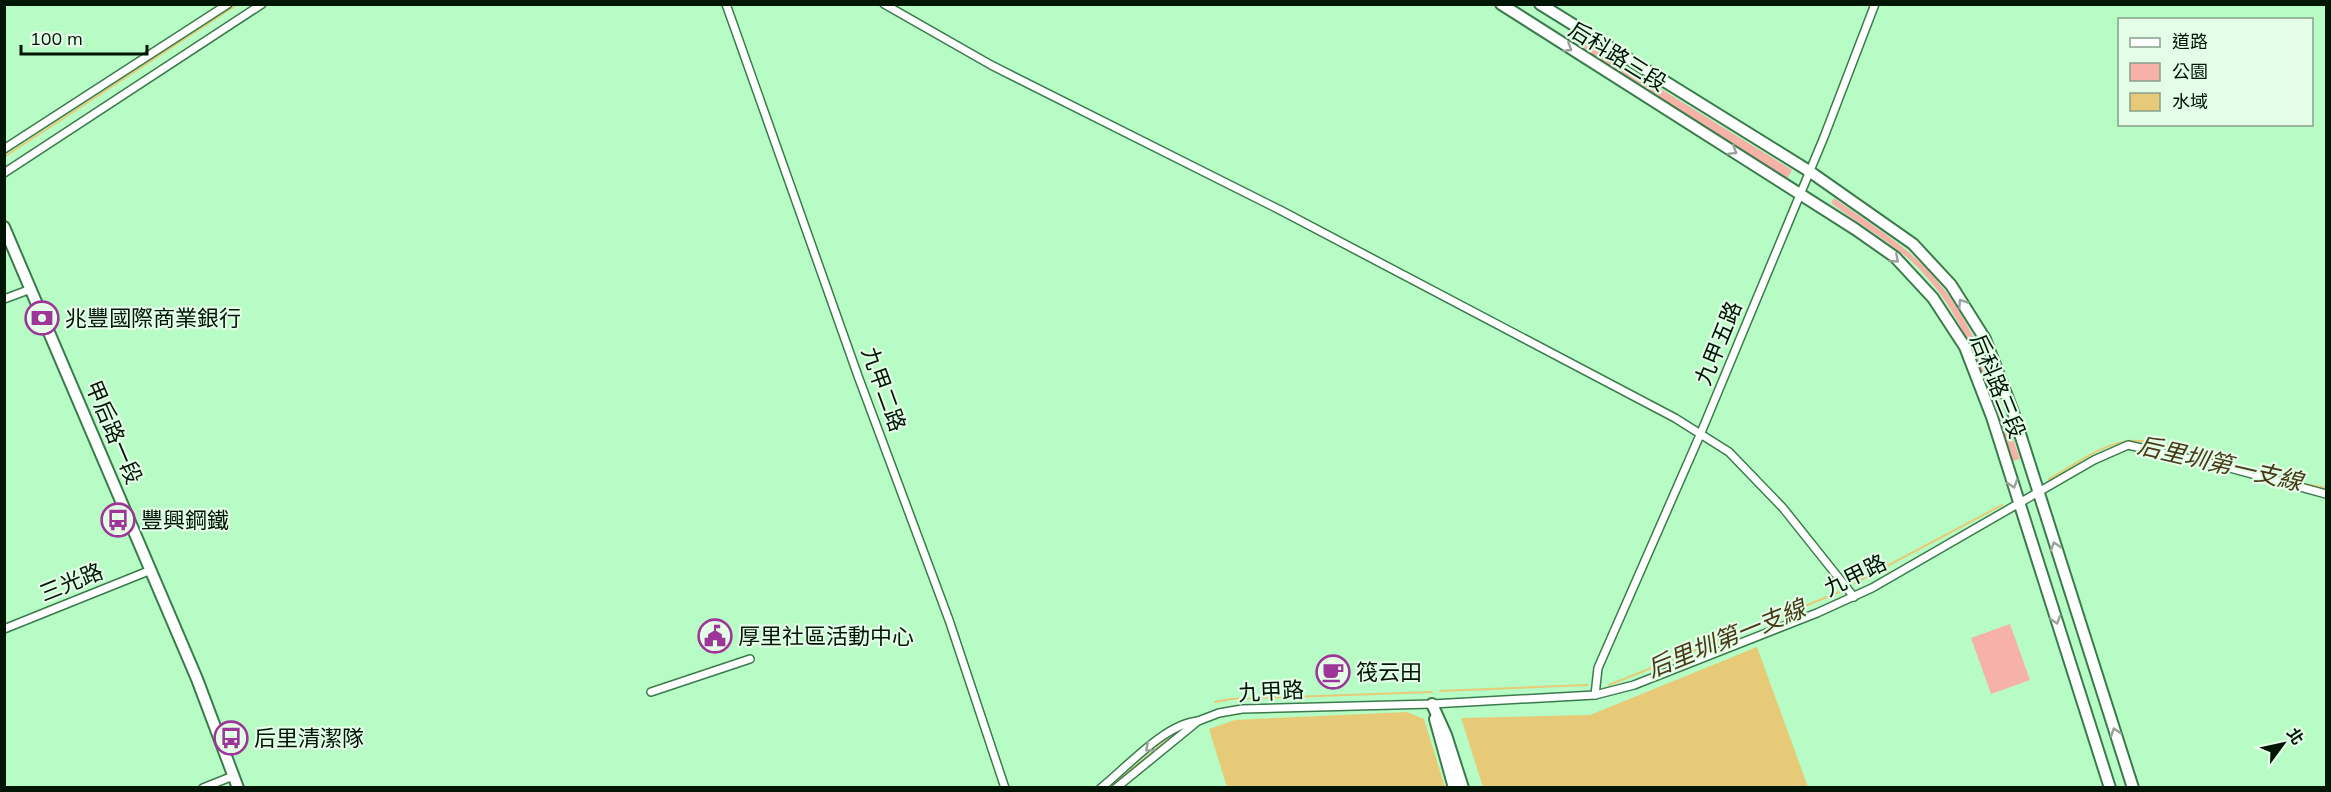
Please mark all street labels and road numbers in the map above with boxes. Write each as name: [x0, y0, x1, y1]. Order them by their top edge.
street label: 后科路三段: [1564, 15, 1672, 97]
street label: 九甲五路: [1689, 297, 1747, 389]
street label: 后科路三段: [1964, 330, 2032, 442]
street label: 九甲二路: [856, 343, 912, 435]
street label: 甲后路一段: [80, 376, 148, 488]
street label: 九甲路: [1819, 548, 1891, 602]
street label: 三光路: [35, 557, 107, 607]
street label: 九甲路: [1237, 675, 1305, 707]

